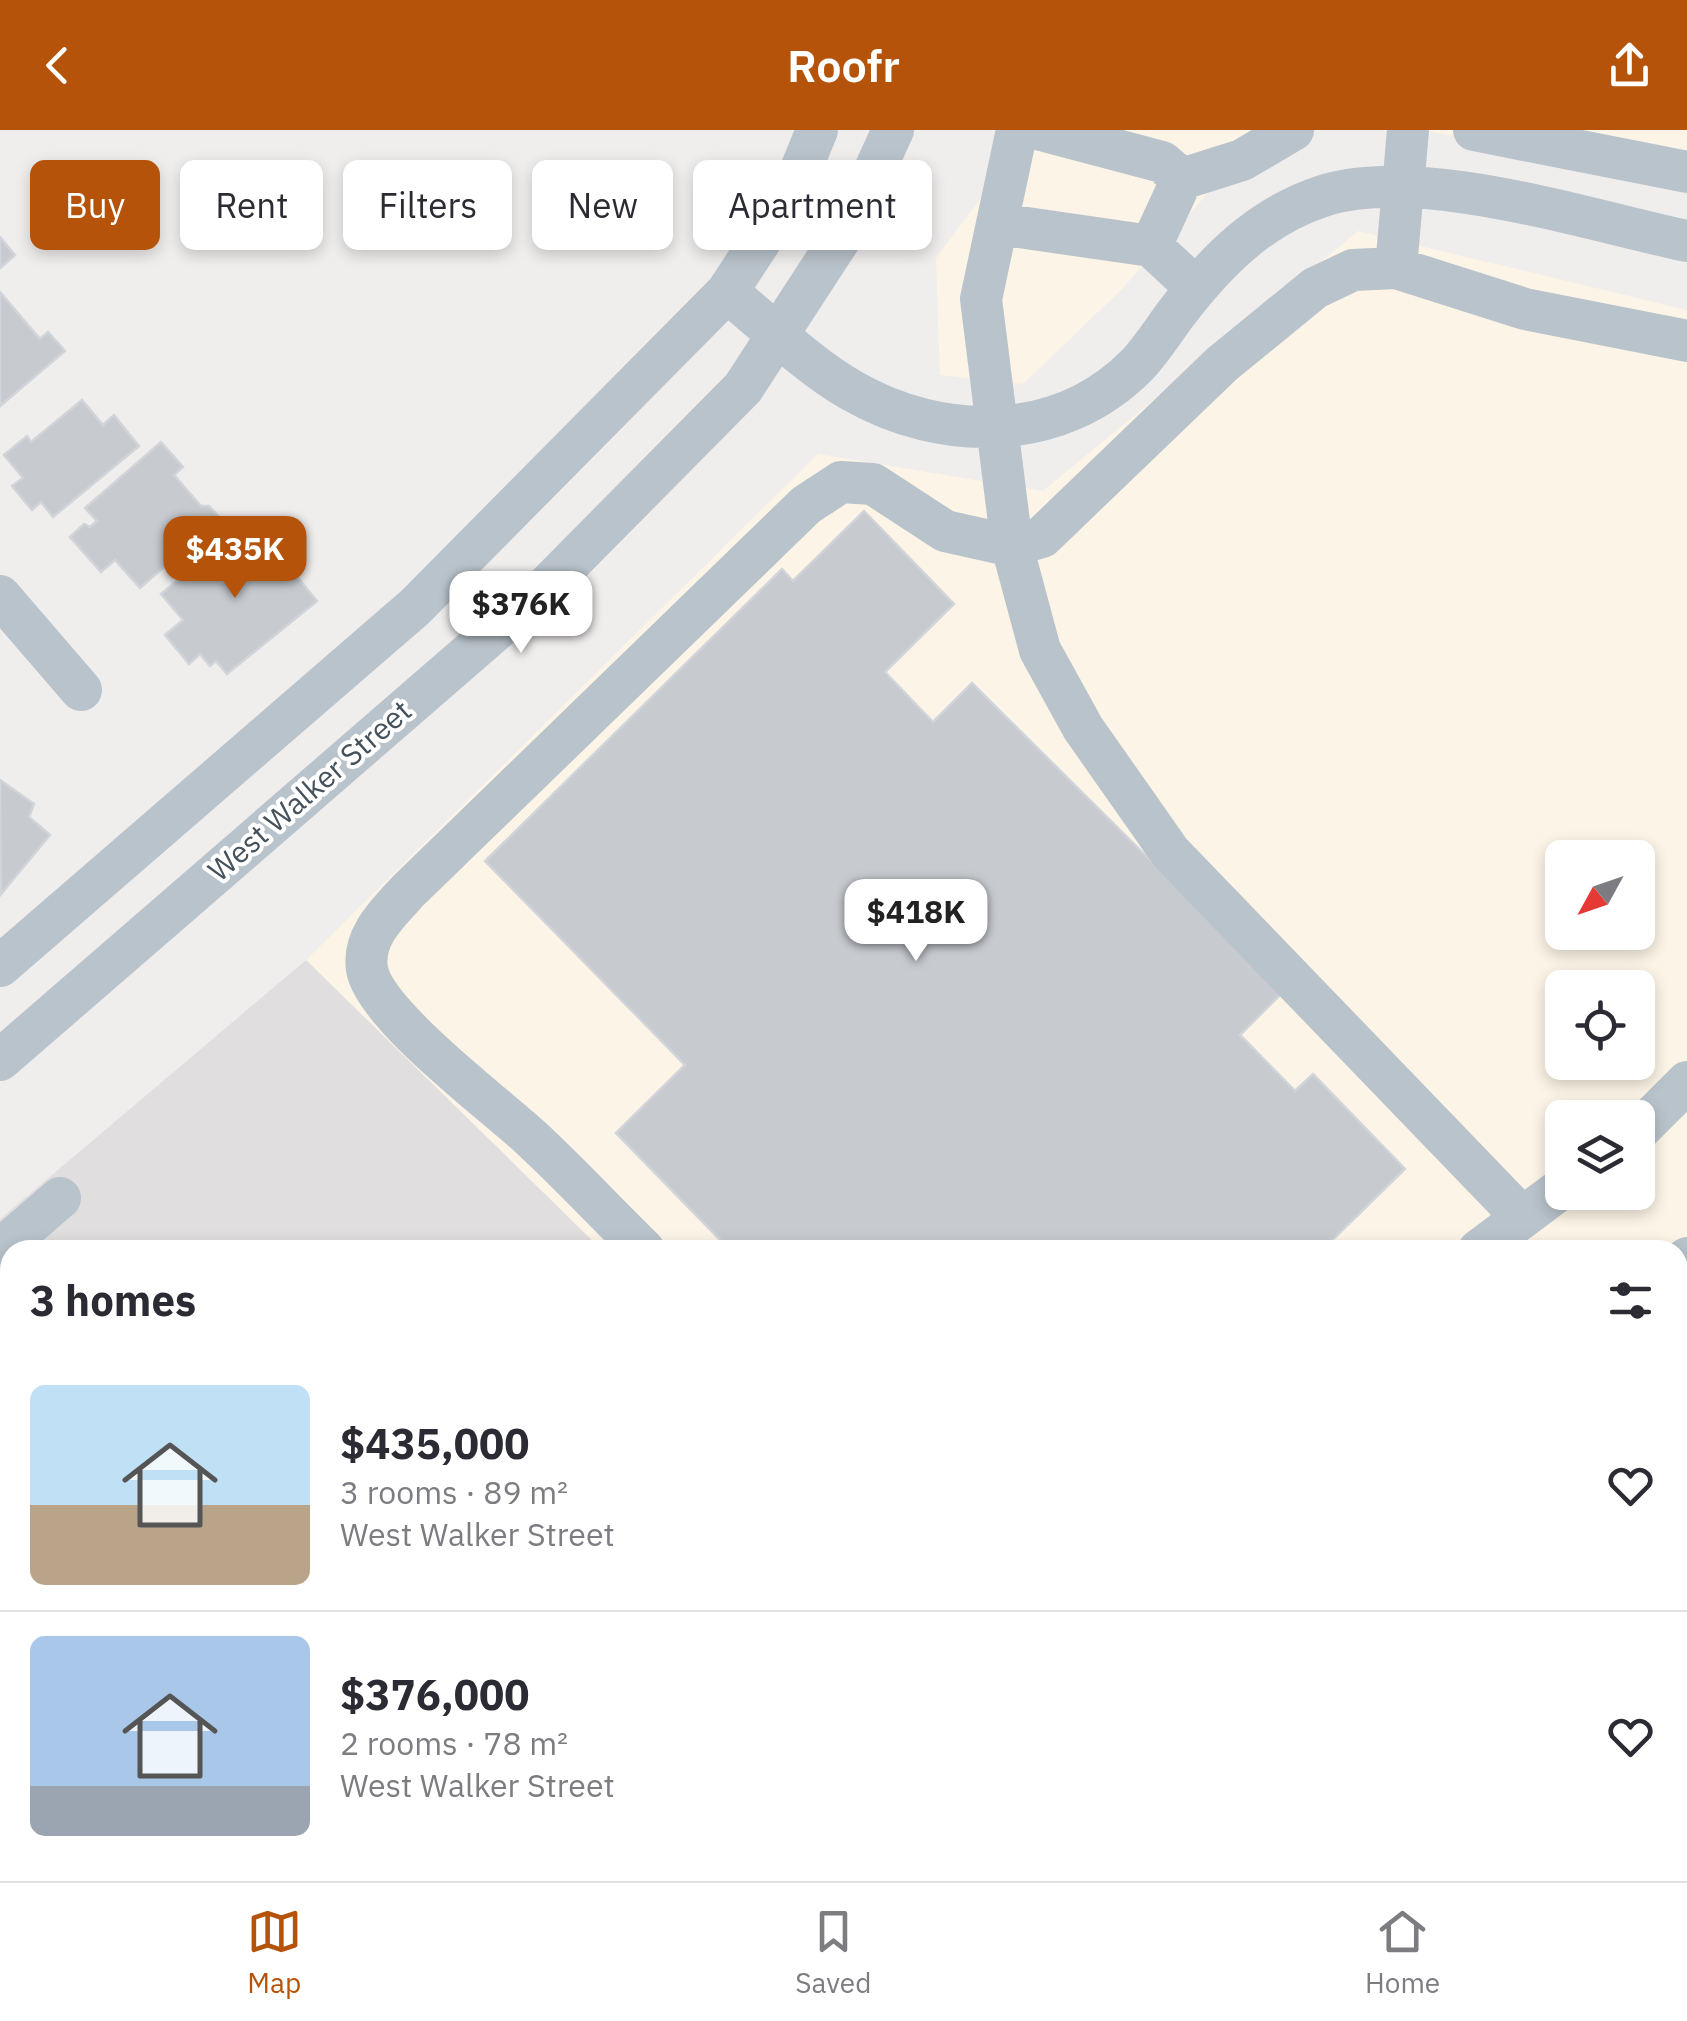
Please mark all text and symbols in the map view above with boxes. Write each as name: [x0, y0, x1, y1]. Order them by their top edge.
text: Roofr: [787, 36, 900, 94]
icon: back: [30, 38, 85, 93]
icon: share: [1602, 38, 1657, 93]
chip: Buy: [30, 160, 160, 250]
chip: Rent: [180, 160, 323, 250]
chip: Filters: [343, 160, 512, 250]
chip: New: [532, 160, 673, 250]
chip: Apartment: [693, 160, 932, 250]
pin: $435K: [165, 516, 305, 601]
text: $435K: [185, 527, 285, 569]
pin: $376K: [451, 571, 591, 656]
text: $376K: [471, 582, 571, 624]
street label: West Walker Street: [199, 691, 419, 889]
north arrow: [1545, 840, 1655, 950]
map controls: [1545, 840, 1655, 1210]
pin: $418K: [846, 879, 986, 964]
text: $418K: [866, 890, 966, 932]
button: locate: [1545, 970, 1655, 1080]
button: layers: [1545, 1100, 1655, 1210]
text: 3 homes: [30, 1273, 196, 1328]
icon: filters: [1603, 1273, 1658, 1328]
text: $435,000: [340, 1416, 529, 1471]
icon: home: [110, 1425, 230, 1545]
icon: heart: [1603, 1458, 1658, 1513]
text: 3 rooms · 89 m²: [340, 1471, 568, 1513]
text: West Walker Street: [340, 1513, 615, 1555]
text: $376,000: [340, 1667, 529, 1722]
icon: home: [110, 1676, 230, 1796]
icon: heart: [1603, 1709, 1658, 1764]
text: 2 rooms · 78 m²: [340, 1722, 568, 1764]
text: West Walker Street: [340, 1764, 615, 1806]
tab: Map: [247, 1904, 302, 2001]
tab: Saved: [795, 1904, 871, 2001]
tab: Home: [1365, 1904, 1440, 2001]

